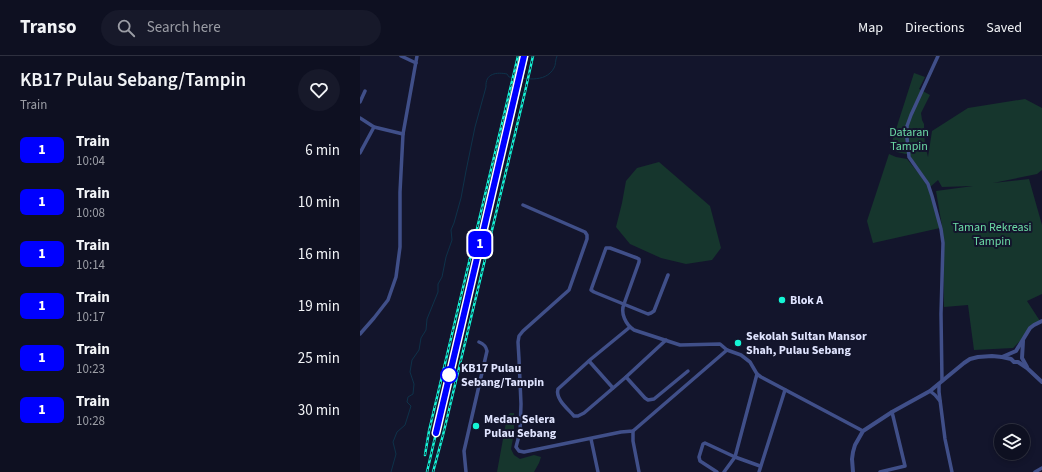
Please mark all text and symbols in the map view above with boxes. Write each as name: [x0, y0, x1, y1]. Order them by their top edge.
search box: [101, 10, 381, 46]
text: Transo: [20, 14, 77, 41]
icon: search: [115, 17, 137, 39]
text: Search here: [147, 17, 221, 38]
text: Map: [858, 18, 883, 38]
text: Directions: [905, 18, 964, 38]
text: Saved: [986, 18, 1022, 38]
text: KB17 Pulau Sebang/Tampin: [20, 67, 246, 94]
button: heart: [298, 69, 340, 111]
text: Train: [20, 96, 47, 114]
park label: Dataran Tampin: [889, 124, 929, 155]
text: Train: [76, 131, 110, 152]
text: 1: [38, 140, 46, 160]
text: 6 min: [305, 140, 340, 161]
text: 10:04: [76, 152, 105, 170]
text: Train: [76, 183, 110, 204]
text: 1: [38, 192, 46, 212]
text: 10 min: [298, 192, 340, 213]
text: 10:08: [76, 204, 105, 222]
park label: Taman Rekreasi Tampin: [952, 219, 1032, 250]
line badge: 1: [467, 231, 493, 257]
text: 1: [476, 234, 484, 254]
text: Train: [76, 235, 110, 256]
text: 1: [38, 244, 46, 264]
text: 16 min: [298, 244, 340, 265]
text: 10:14: [76, 256, 105, 274]
text: Train: [76, 287, 110, 308]
place label: Blok A: [790, 292, 823, 309]
marker: Blok A: [777, 295, 787, 305]
text: 1: [38, 296, 46, 316]
text: 19 min: [298, 296, 340, 317]
text: 10:17: [76, 308, 105, 326]
place label: Sekolah Sultan Mansor Shah, Pulau Sebang: [746, 328, 867, 359]
marker: Sekolah Sultan Mansor Shah, Pulau Sebang: [733, 338, 743, 348]
text: Train: [76, 339, 110, 360]
text: 1: [38, 348, 46, 368]
text: 25 min: [298, 348, 340, 369]
text: 10:23: [76, 360, 105, 378]
place label: KB17 Pulau Sebang/Tampin: [461, 360, 544, 391]
marker: KB17 Pulau Sebang/Tampin: [440, 366, 458, 384]
text: Train: [76, 391, 110, 412]
text: 1: [38, 400, 46, 420]
text: 30 min: [298, 400, 340, 421]
place label: Medan Selera Pulau Sebang: [484, 411, 557, 442]
text: 10:28: [76, 412, 105, 430]
marker: Medan Selera Pulau Sebang: [471, 421, 481, 431]
map controls: [994, 424, 1030, 460]
button: layers: [994, 424, 1030, 460]

